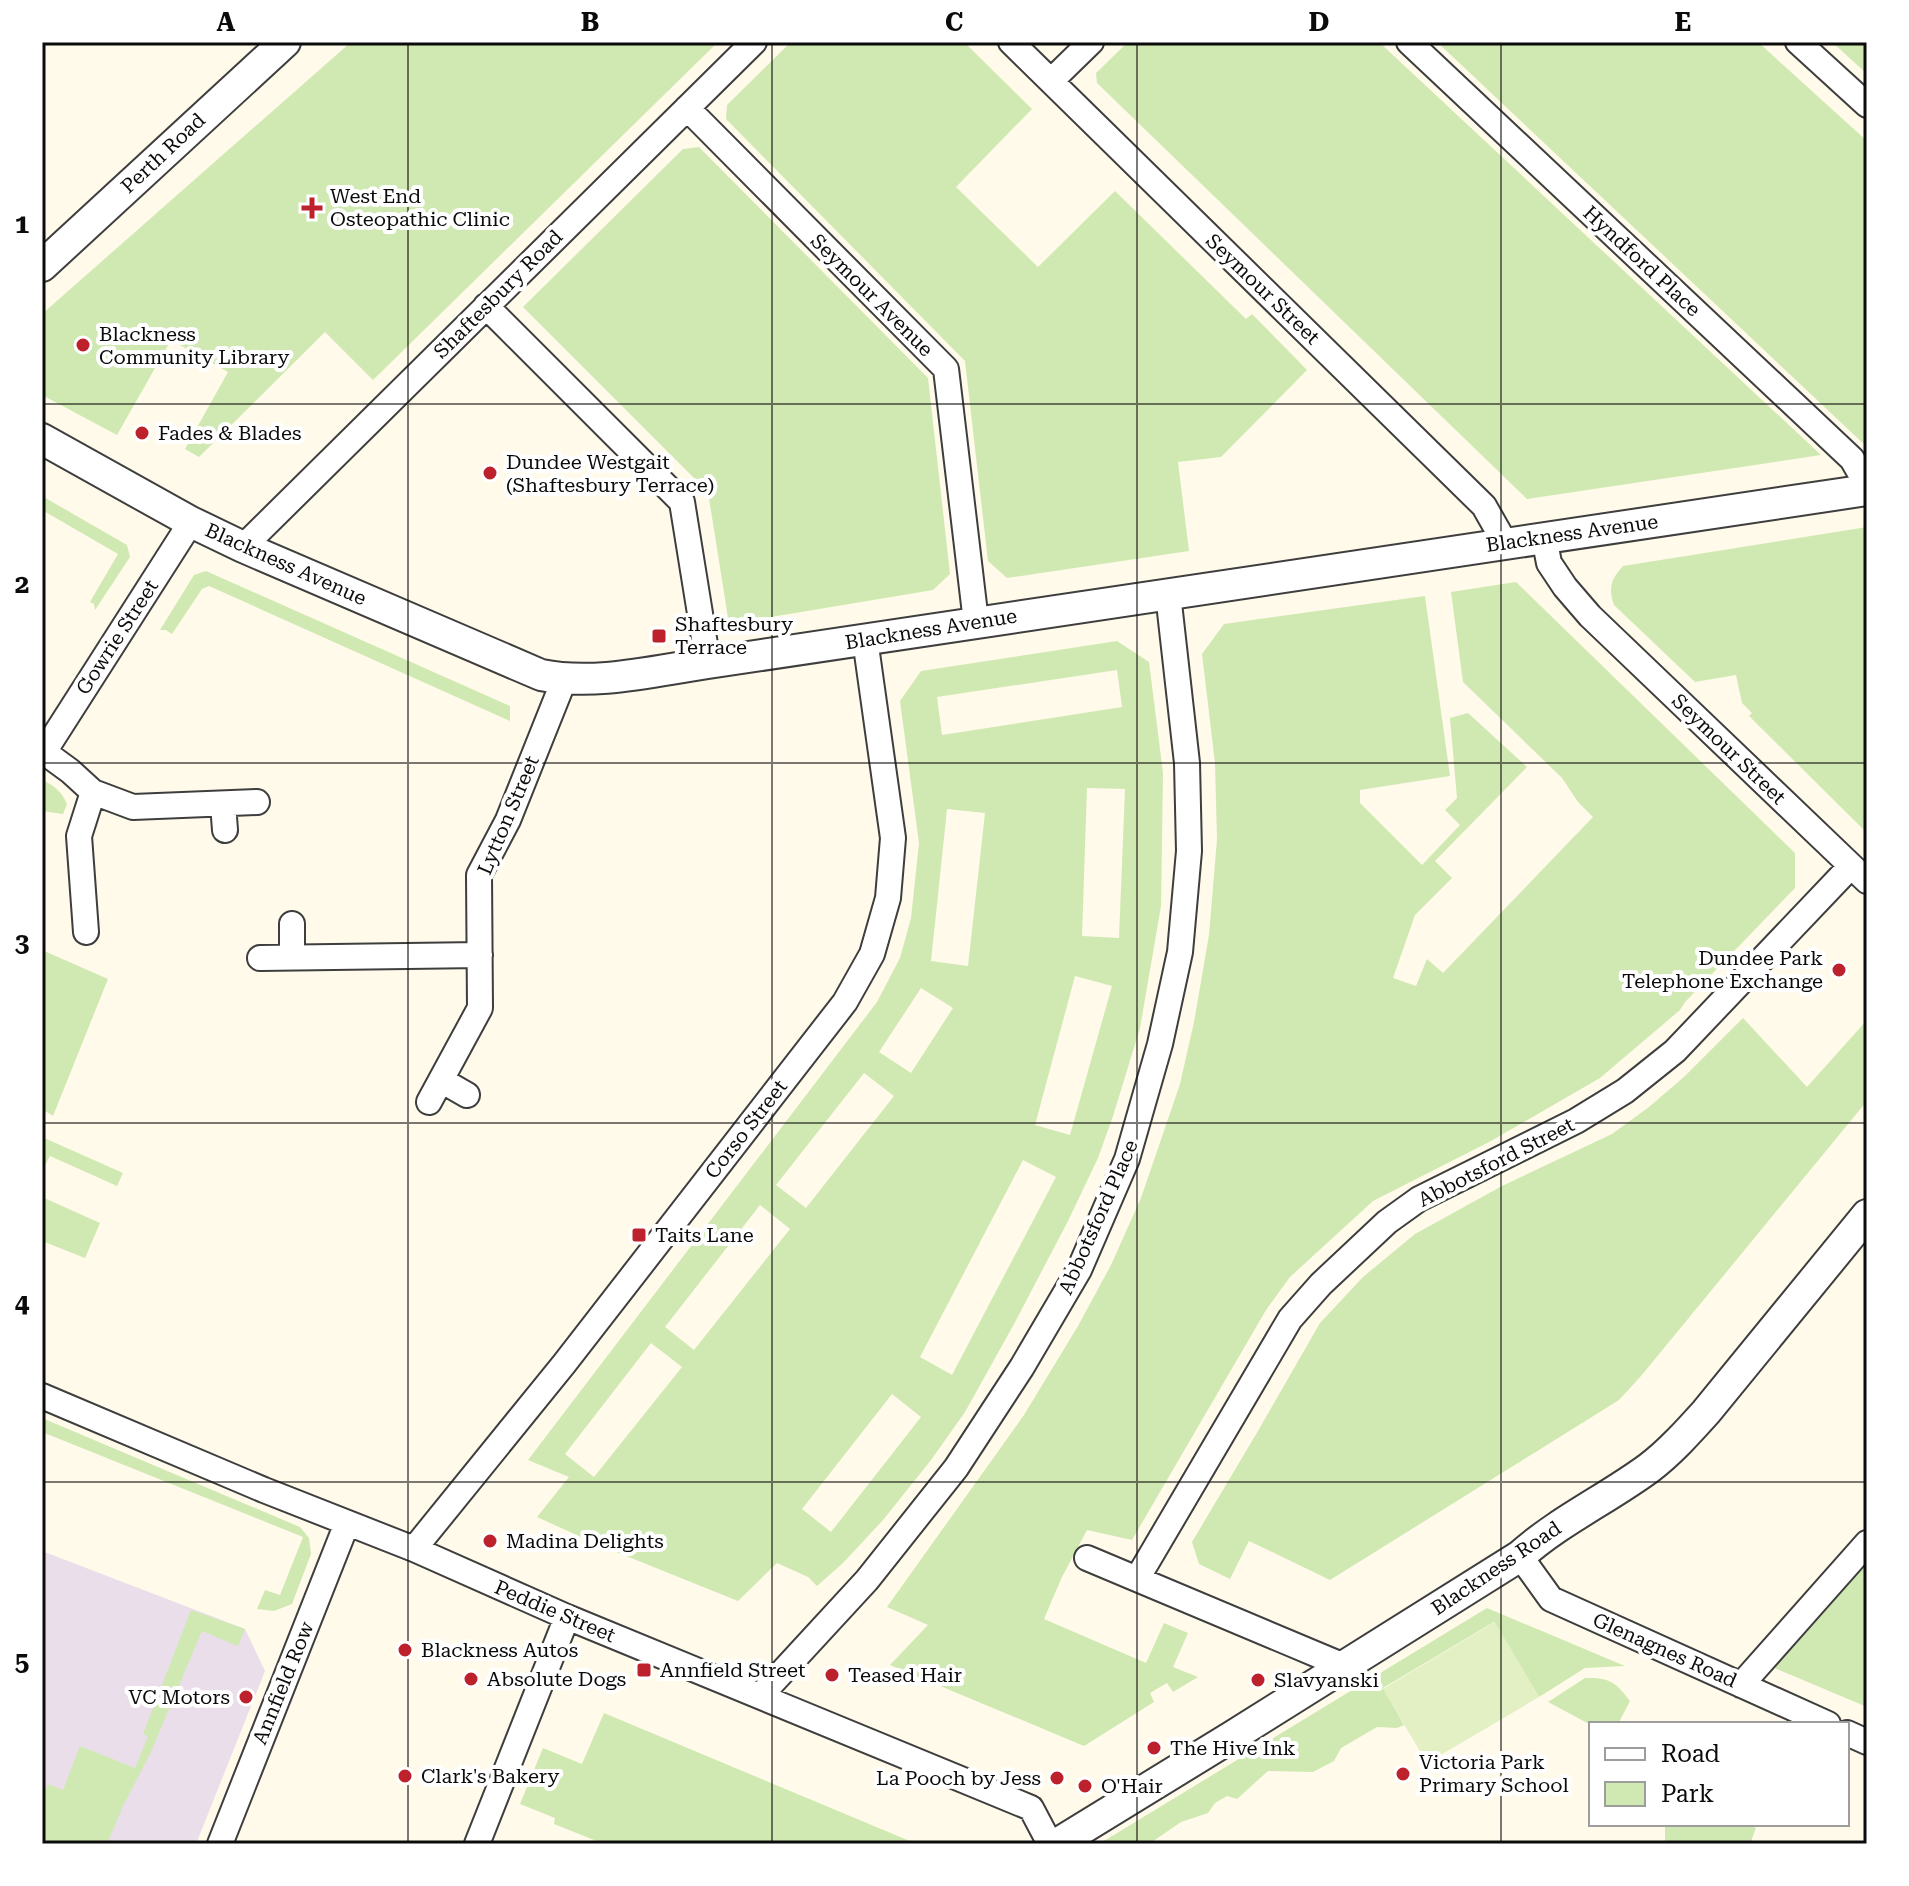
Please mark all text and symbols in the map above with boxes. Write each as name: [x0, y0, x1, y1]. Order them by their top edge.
text: A: [217, 7, 236, 37]
text: B: [581, 7, 599, 37]
text: C: [945, 7, 963, 37]
text: D: [1309, 7, 1329, 37]
text: E: [1675, 7, 1691, 37]
street label: Perth Road: [116, 108, 210, 198]
place label: West End Osteopathic Clinic: [330, 184, 510, 231]
marker: West End Osteopathic Clinic: [301, 197, 323, 219]
street label: Hyndford Place: [1578, 200, 1706, 322]
text: 1: [15, 209, 29, 239]
street label: Shaftesbury Road: [429, 225, 567, 363]
street label: Seymour Avenue: [806, 229, 938, 361]
street label: Seymour Street: [1201, 229, 1325, 350]
place label: Blackness Community Library: [99, 322, 289, 369]
marker: Blackness Community Library: [74, 336, 92, 354]
place label: Fades & Blades: [158, 421, 301, 445]
marker: Fades & Blades: [133, 424, 151, 442]
place label: Dundee Westgait (Shaftesbury Terrace): [506, 450, 714, 497]
marker: Dundee Westgait (Shaftesbury Terrace): [481, 464, 499, 482]
street label: Blackness Avenue: [1484, 509, 1660, 557]
street label: Blackness Avenue: [202, 518, 370, 610]
text: 2: [15, 569, 29, 599]
street label: Gowrie Street: [71, 575, 163, 699]
street label: Blackness Avenue: [843, 604, 1019, 654]
place label: Shaftesbury Terrace: [675, 612, 793, 659]
marker: Shaftesbury Terrace: [650, 627, 668, 645]
street label: Seymour Street: [1667, 689, 1791, 810]
street label: Lytton Street: [472, 751, 544, 878]
text: 3: [15, 928, 29, 958]
place label: Dundee Park Telephone Exchange: [1622, 946, 1823, 993]
marker: Dundee Park Telephone Exchange: [1830, 961, 1848, 979]
street label: Corso Street: [700, 1074, 792, 1183]
street label: Abbotsford Street: [1414, 1112, 1579, 1212]
street label: Abbotsford Place: [1053, 1136, 1143, 1298]
place label: Taits Lane: [655, 1223, 754, 1247]
marker: Taits Lane: [630, 1226, 648, 1244]
text: 4: [15, 1288, 30, 1318]
street label: Blackness Road: [1427, 1516, 1565, 1620]
place label: Madina Delights: [506, 1529, 664, 1553]
marker: Madina Delights: [481, 1532, 499, 1550]
street label: Peddie Street: [491, 1575, 620, 1647]
street label: Glenagnes Road: [1589, 1607, 1741, 1693]
street label: Annfield Row: [247, 1618, 319, 1748]
place label: Blackness Autos: [421, 1638, 578, 1662]
marker: Blackness Autos: [396, 1641, 414, 1659]
text: 5: [15, 1647, 29, 1677]
place label: Annfield Street: [660, 1658, 806, 1682]
marker: Annfield Street: [635, 1661, 653, 1679]
place label: Teased Hair: [848, 1663, 962, 1687]
marker: Teased Hair: [823, 1666, 841, 1684]
place label: Absolute Dogs: [487, 1667, 626, 1691]
place label: Slavyanski: [1274, 1668, 1379, 1692]
marker: Absolute Dogs: [462, 1670, 480, 1688]
marker: Slavyanski: [1249, 1671, 1267, 1689]
place label: VC Motors: [129, 1685, 230, 1709]
marker: VC Motors: [237, 1688, 255, 1706]
legend: [1589, 1722, 1849, 1826]
place label: The Hive Ink: [1170, 1736, 1296, 1760]
marker: The Hive Ink: [1145, 1739, 1163, 1757]
text: Road: [1661, 1740, 1720, 1768]
place label: Victoria Park Primary School: [1419, 1750, 1569, 1797]
place label: Clark's Bakery: [421, 1764, 559, 1788]
marker: Victoria Park Primary School: [1394, 1765, 1412, 1783]
place label: La Pooch by Jess: [876, 1766, 1041, 1790]
marker: Clark's Bakery: [396, 1767, 414, 1785]
marker: La Pooch by Jess: [1048, 1769, 1066, 1787]
place label: O'Hair: [1101, 1774, 1163, 1798]
marker: O'Hair: [1076, 1777, 1094, 1795]
text: Park: [1661, 1780, 1714, 1808]

